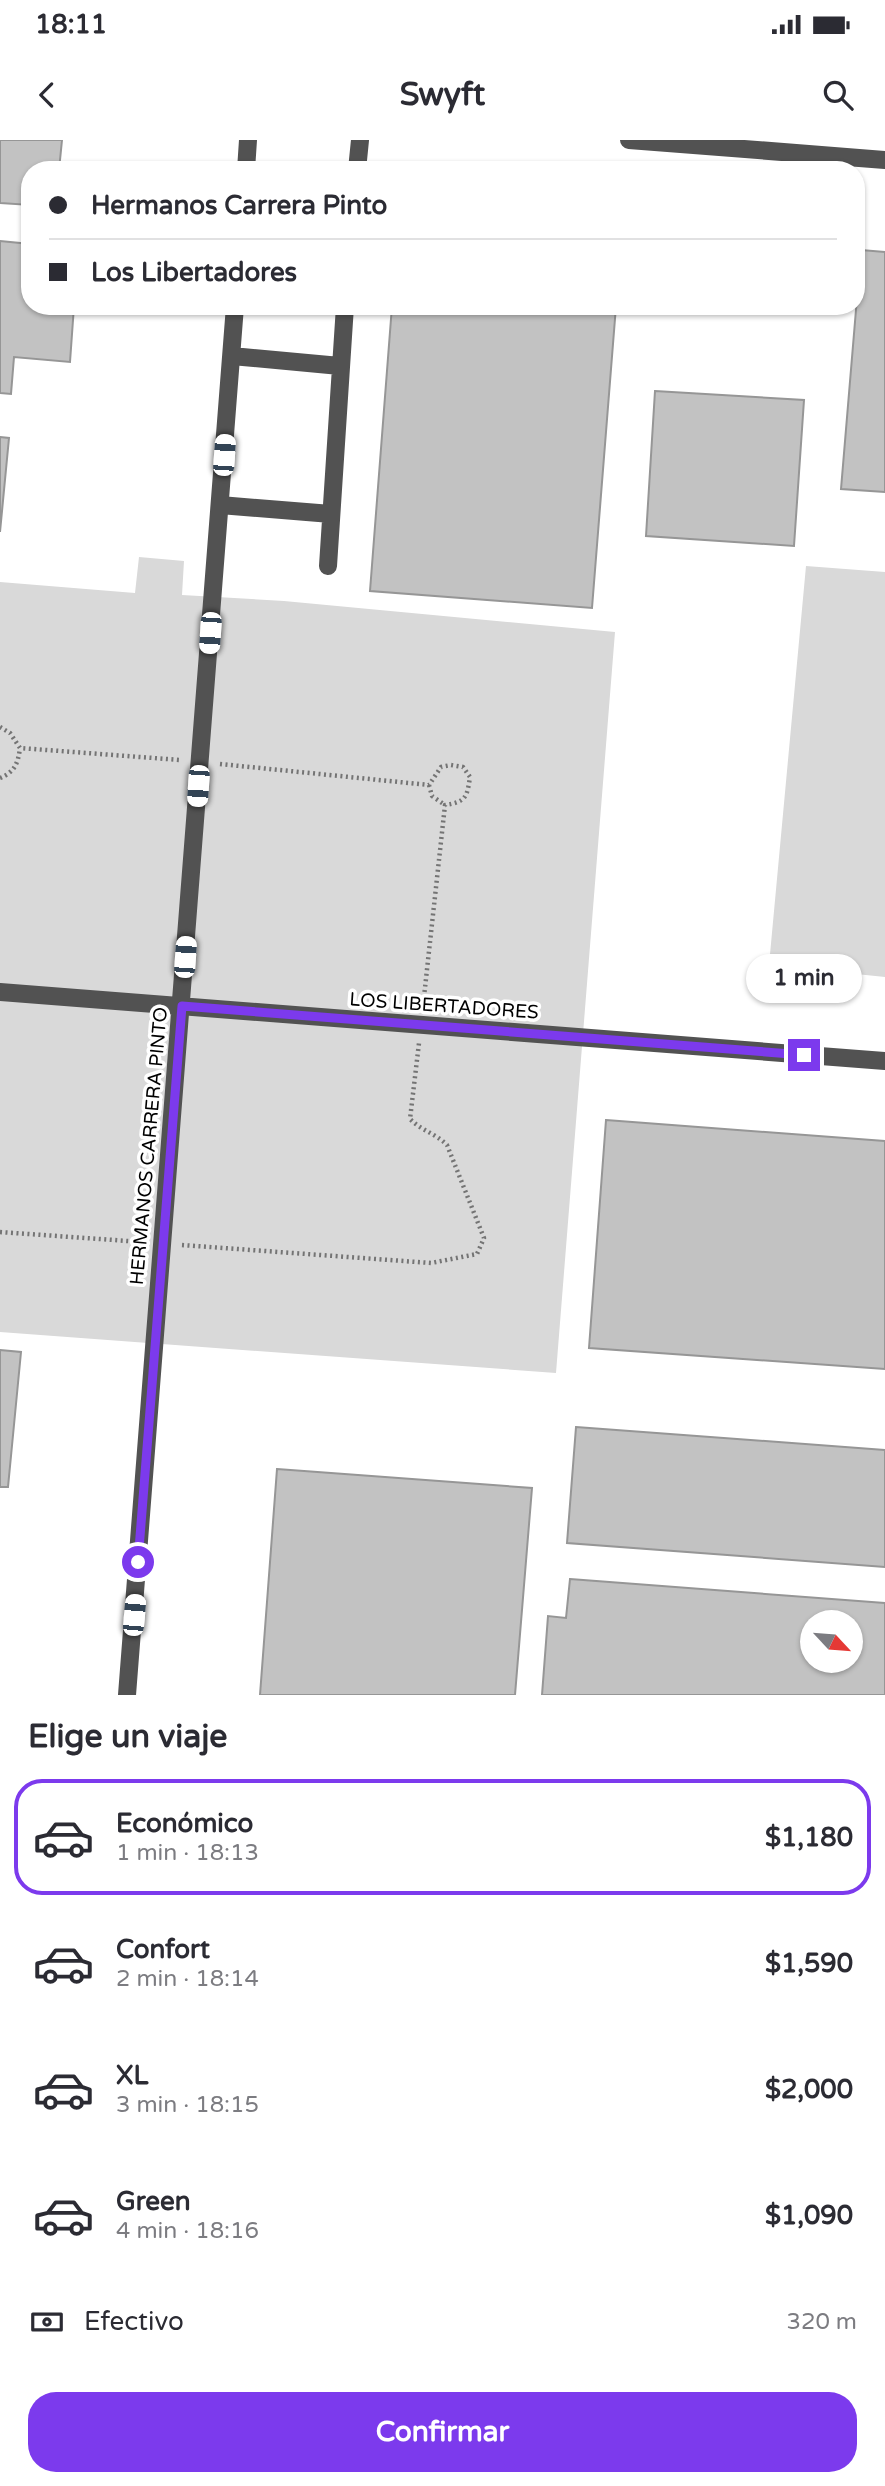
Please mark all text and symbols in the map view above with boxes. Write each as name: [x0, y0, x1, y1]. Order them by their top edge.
text: 18:11: [35, 9, 107, 40]
icon: back: [28, 76, 66, 114]
text: Swyft: [400, 76, 485, 114]
icon: search: [819, 76, 857, 114]
text: Hermanos Carrera Pinto: [91, 190, 387, 221]
text: Los Libertadores: [91, 257, 297, 288]
car: [213, 433, 236, 477]
car: [199, 611, 222, 655]
car: [187, 764, 210, 808]
car: [174, 935, 197, 979]
callout: 1 min: [746, 954, 862, 1002]
text: 1 min: [773, 964, 835, 992]
street label: LOS LIBERTADORES: [349, 988, 539, 1024]
street label: HERMANOS CARRERA PINTO: [126, 1006, 172, 1286]
route end: [788, 1039, 820, 1071]
route start: [122, 1546, 154, 1578]
car: [122, 1593, 147, 1637]
north arrow: [800, 1610, 863, 1673]
map controls: [800, 1610, 863, 1673]
text: Elige un viaje: [28, 1718, 227, 1756]
icon: car: [32, 1806, 95, 1869]
text: Económico: [116, 1808, 253, 1839]
text: $1,180: [765, 1822, 853, 1853]
text: 1 min · 18:13: [116, 1839, 259, 1867]
icon: car: [32, 1932, 95, 1995]
text: Confort: [116, 1934, 210, 1965]
text: $1,590: [765, 1948, 853, 1979]
text: 2 min · 18:14: [116, 1965, 259, 1993]
icon: car: [32, 2058, 95, 2121]
text: XL: [116, 2060, 148, 2091]
text: $2,000: [765, 2074, 853, 2105]
text: 3 min · 18:15: [116, 2091, 259, 2119]
icon: car: [32, 2184, 95, 2247]
text: Green: [116, 2186, 191, 2217]
text: $1,090: [765, 2200, 853, 2231]
text: 4 min · 18:16: [116, 2217, 259, 2245]
icon: cash: [28, 2303, 66, 2341]
text: Efectivo: [84, 2306, 184, 2337]
text: 320 m: [787, 2308, 857, 2336]
button: Confirmar: [28, 2392, 857, 2472]

